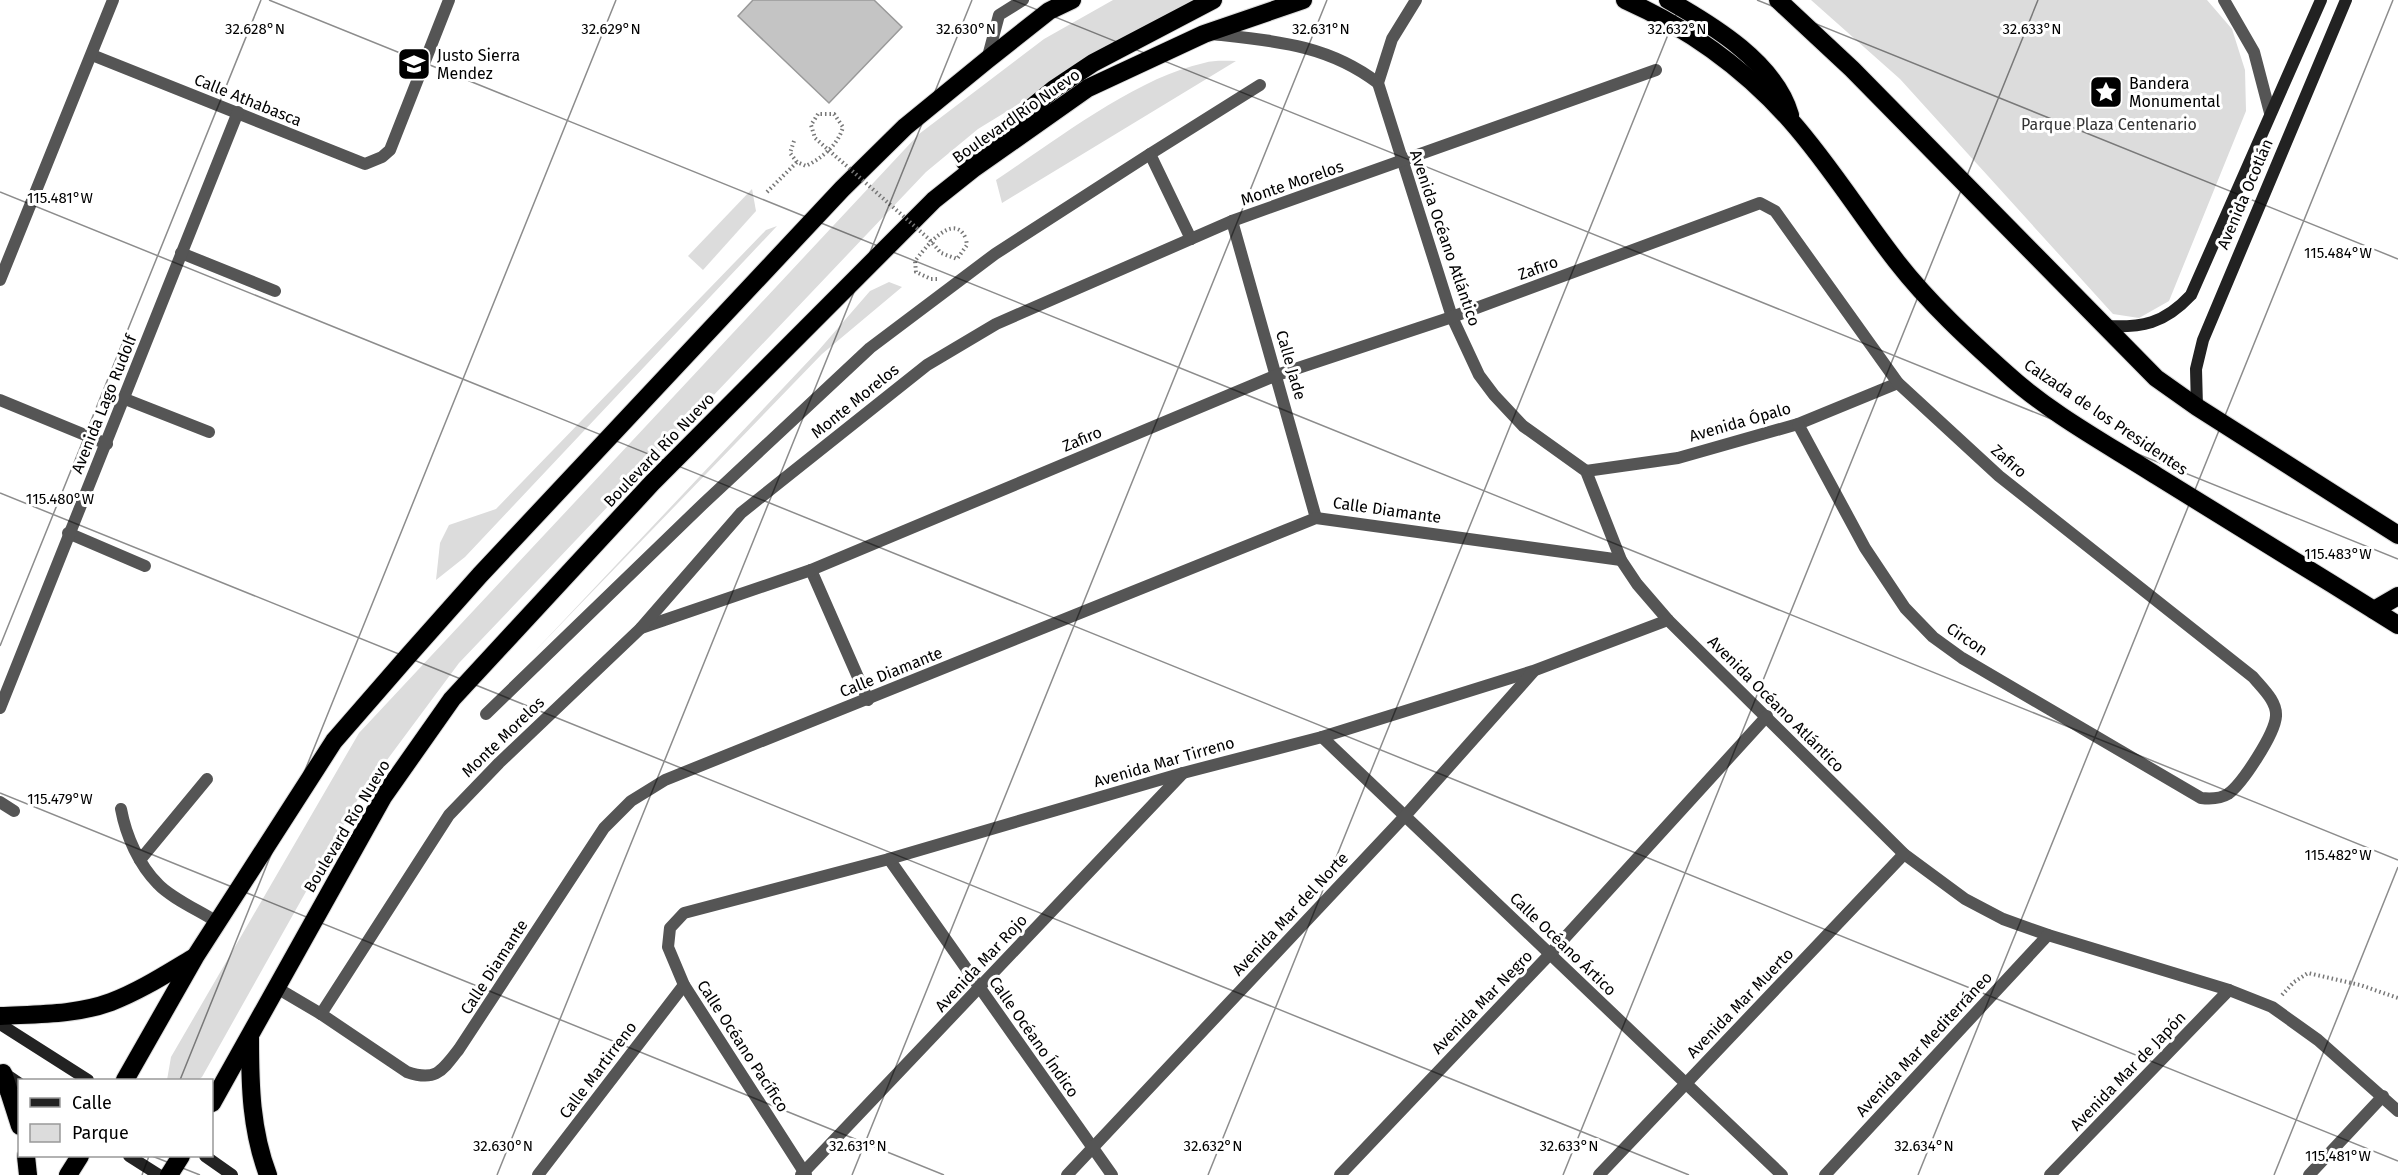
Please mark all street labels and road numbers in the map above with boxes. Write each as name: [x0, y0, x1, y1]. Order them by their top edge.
street label: Boulevard Río Nuevo: [949, 65, 1083, 167]
street label: Calle Athabasca: [192, 70, 304, 130]
street label: Avenida Ocotlán: [2213, 136, 2277, 252]
street label: Avenida Océano Atlántico: [1406, 147, 1484, 329]
street label: Monte Morelos: [1238, 157, 1346, 209]
street label: Zafiro: [1515, 252, 1561, 284]
street label: Calle Jade: [1272, 328, 1310, 402]
street label: Avenida Lago Rudolf: [67, 330, 141, 476]
street label: Calzada de los Presidentes: [2021, 355, 2191, 479]
street label: Monte Morelos: [807, 360, 903, 442]
street label: Boulevard Río Nuevo: [600, 389, 718, 511]
street label: Avenida Ópalo: [1687, 397, 1793, 446]
street label: Zafiro: [1059, 422, 1105, 456]
street label: Zafiro: [1987, 440, 2031, 482]
street label: Calle Diamante: [1332, 493, 1442, 527]
street label: Circon: [1943, 618, 1991, 660]
street label: Avenida Océano Atlántico: [1704, 632, 1848, 776]
street label: Calle Diamante: [837, 643, 945, 701]
street label: Monte Morelos: [458, 693, 548, 781]
street label: Avenida Mar Tirreno: [1091, 733, 1237, 791]
street label: Boulevard Río Nuevo: [300, 756, 394, 896]
street label: Avenida Mar del Norte: [1228, 848, 1352, 980]
street label: Calle Océano Ártico: [1506, 888, 1621, 1000]
street label: Avenida Mar Rojo: [931, 910, 1031, 1016]
street label: Calle Diamante: [456, 916, 532, 1018]
street label: Avenida Mar Muerto: [1683, 944, 1797, 1062]
street label: Avenida Mar Negro: [1428, 946, 1536, 1058]
street label: Avenida Mar Mediterráneo: [1852, 968, 1996, 1120]
street label: Calle Océano Índico: [985, 972, 1084, 1101]
street label: Calle Océano Pacífico: [693, 977, 793, 1115]
street label: Avenida Mar de Japón: [2066, 1008, 2190, 1134]
street label: Calle Martirreno: [555, 1018, 641, 1122]

